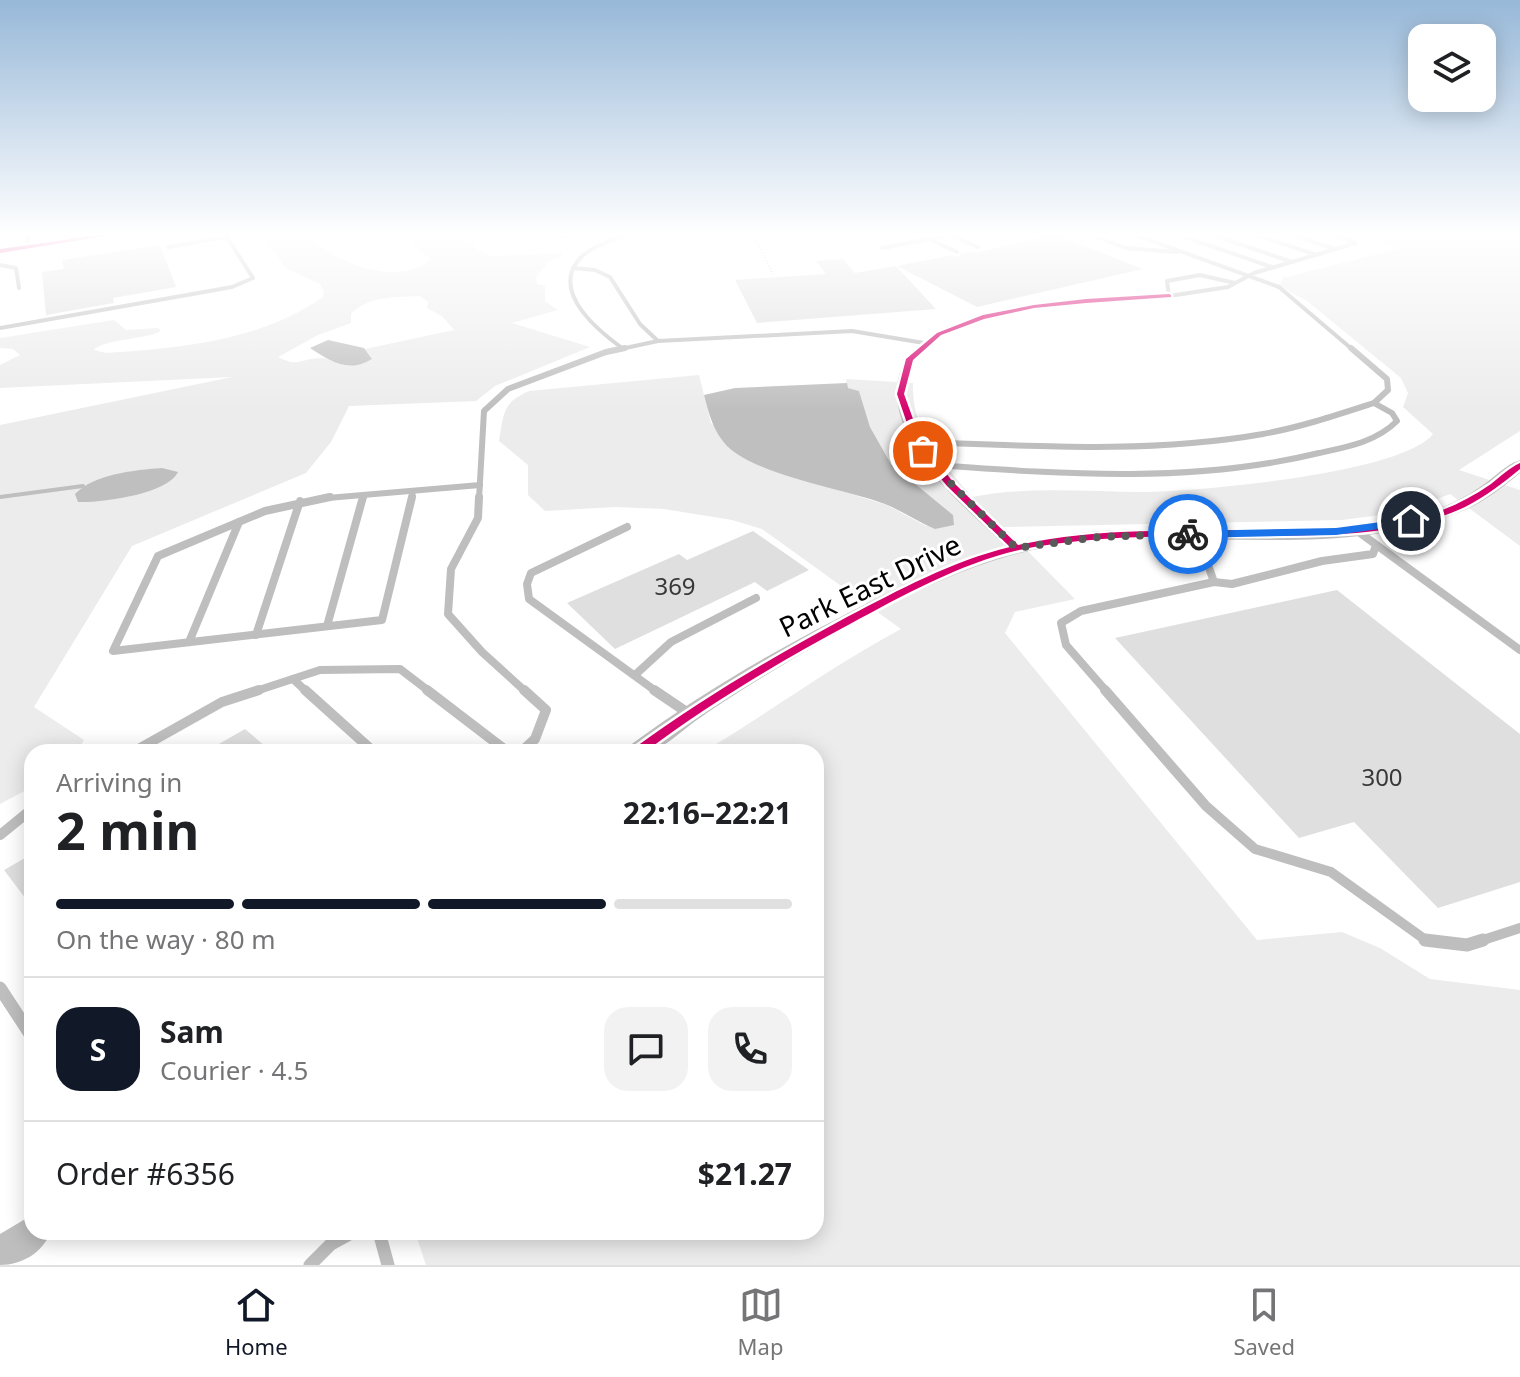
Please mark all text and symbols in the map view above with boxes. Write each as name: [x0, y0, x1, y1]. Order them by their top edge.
map controls: [1408, 24, 1496, 112]
button: layers: [1408, 24, 1496, 112]
pin: [889, 417, 957, 485]
icon: bag: [901, 429, 945, 473]
pin: [1377, 487, 1445, 555]
courier: [1148, 494, 1228, 574]
icon: home: [1389, 499, 1433, 543]
icon: bike: [1166, 512, 1210, 556]
street label: Park East Drive: [772, 525, 967, 646]
house number: 369: [654, 569, 696, 602]
house number: 300: [1361, 760, 1403, 793]
text: Arriving in: [56, 764, 182, 800]
text: 22:16–22:21: [623, 792, 792, 833]
text: 2 min: [56, 794, 199, 865]
text: On the way · 80 m: [56, 921, 276, 957]
button: chat: [604, 1007, 688, 1091]
button: phone: [708, 1007, 792, 1091]
text: Sam: [160, 1011, 224, 1052]
text: S: [90, 1029, 106, 1070]
text: Courier · 4.5: [160, 1052, 308, 1088]
text: Order #6356: [56, 1153, 235, 1194]
text: $21.27: [698, 1153, 792, 1194]
tab: Home: [225, 1283, 288, 1361]
tab: Map: [738, 1283, 783, 1361]
tab: Saved: [1233, 1283, 1295, 1361]

